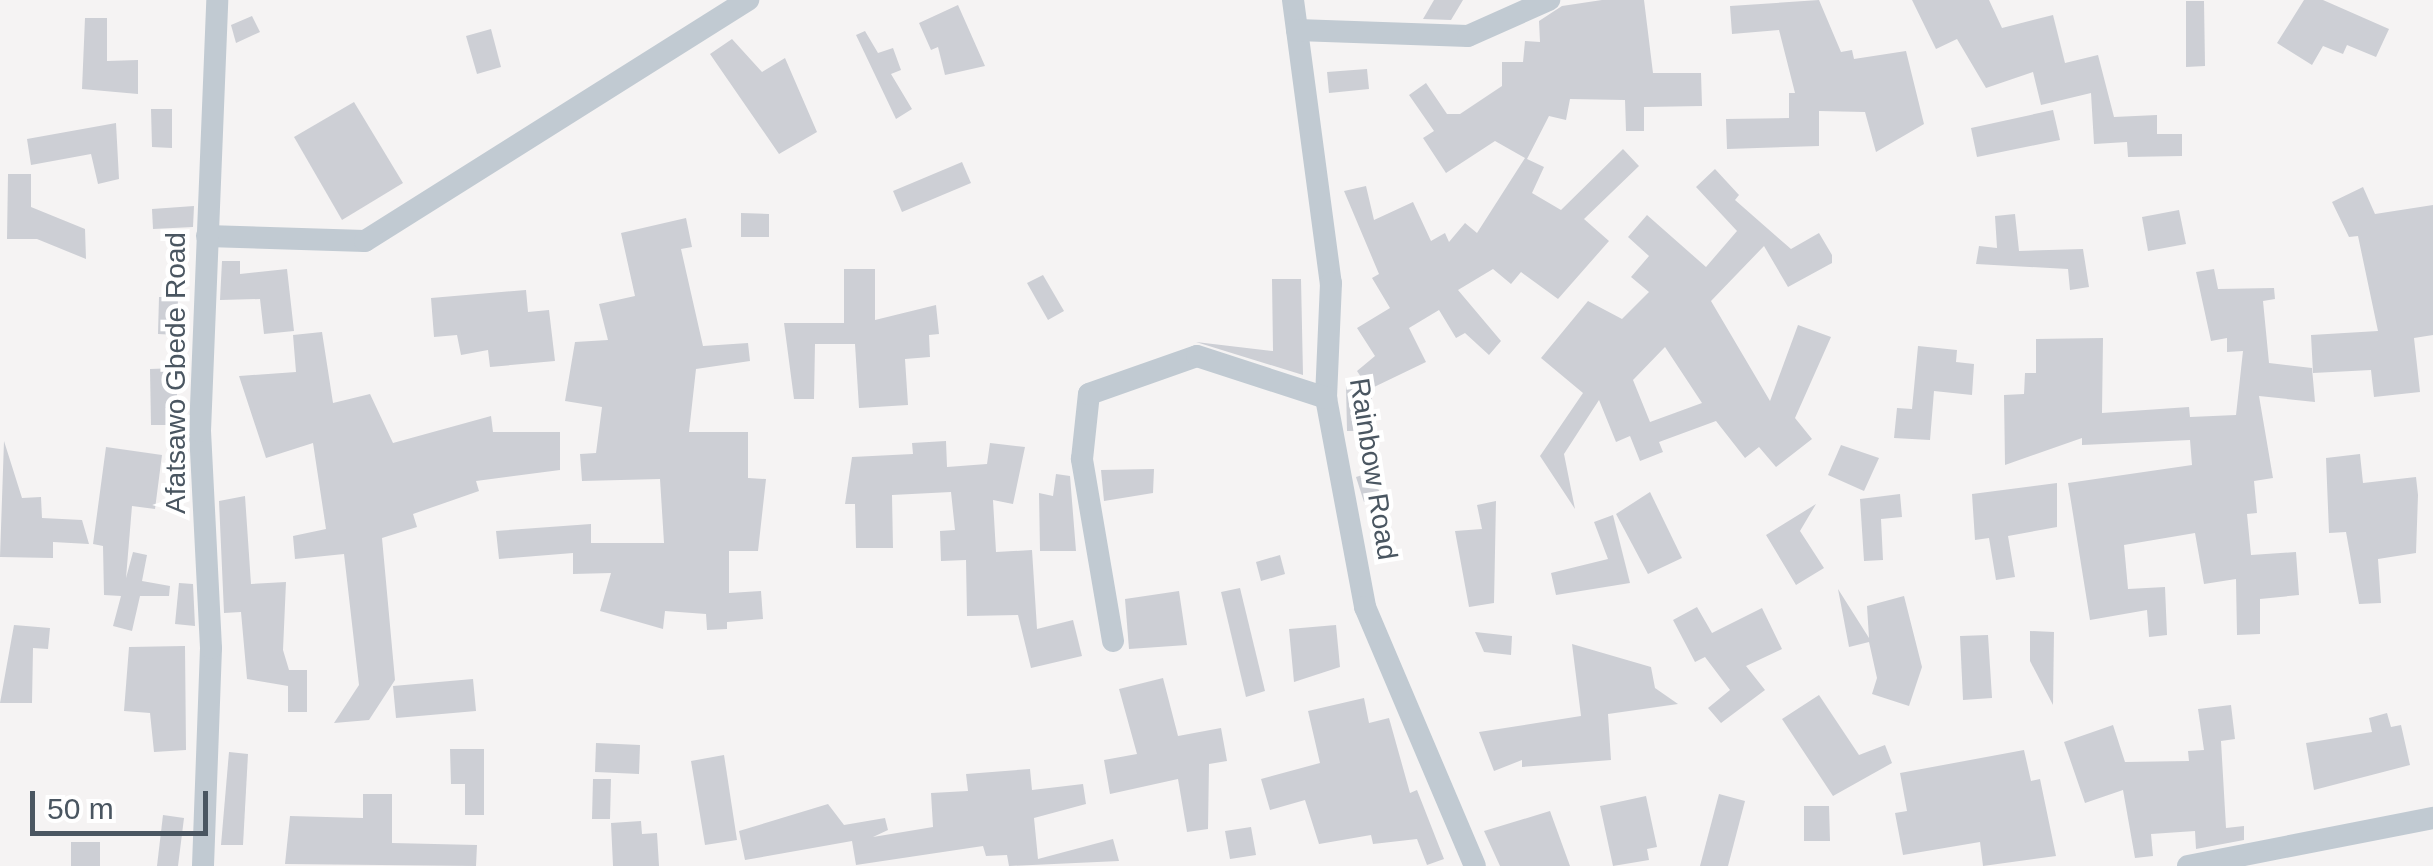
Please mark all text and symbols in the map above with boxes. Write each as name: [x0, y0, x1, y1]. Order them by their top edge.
street label: Afatsawo Gbede Road: [159, 232, 193, 514]
street label: Rainbow Road: [1342, 376, 1404, 562]
scale bar: [35, 771, 212, 833]
text: 50 m: [47, 792, 114, 825]

